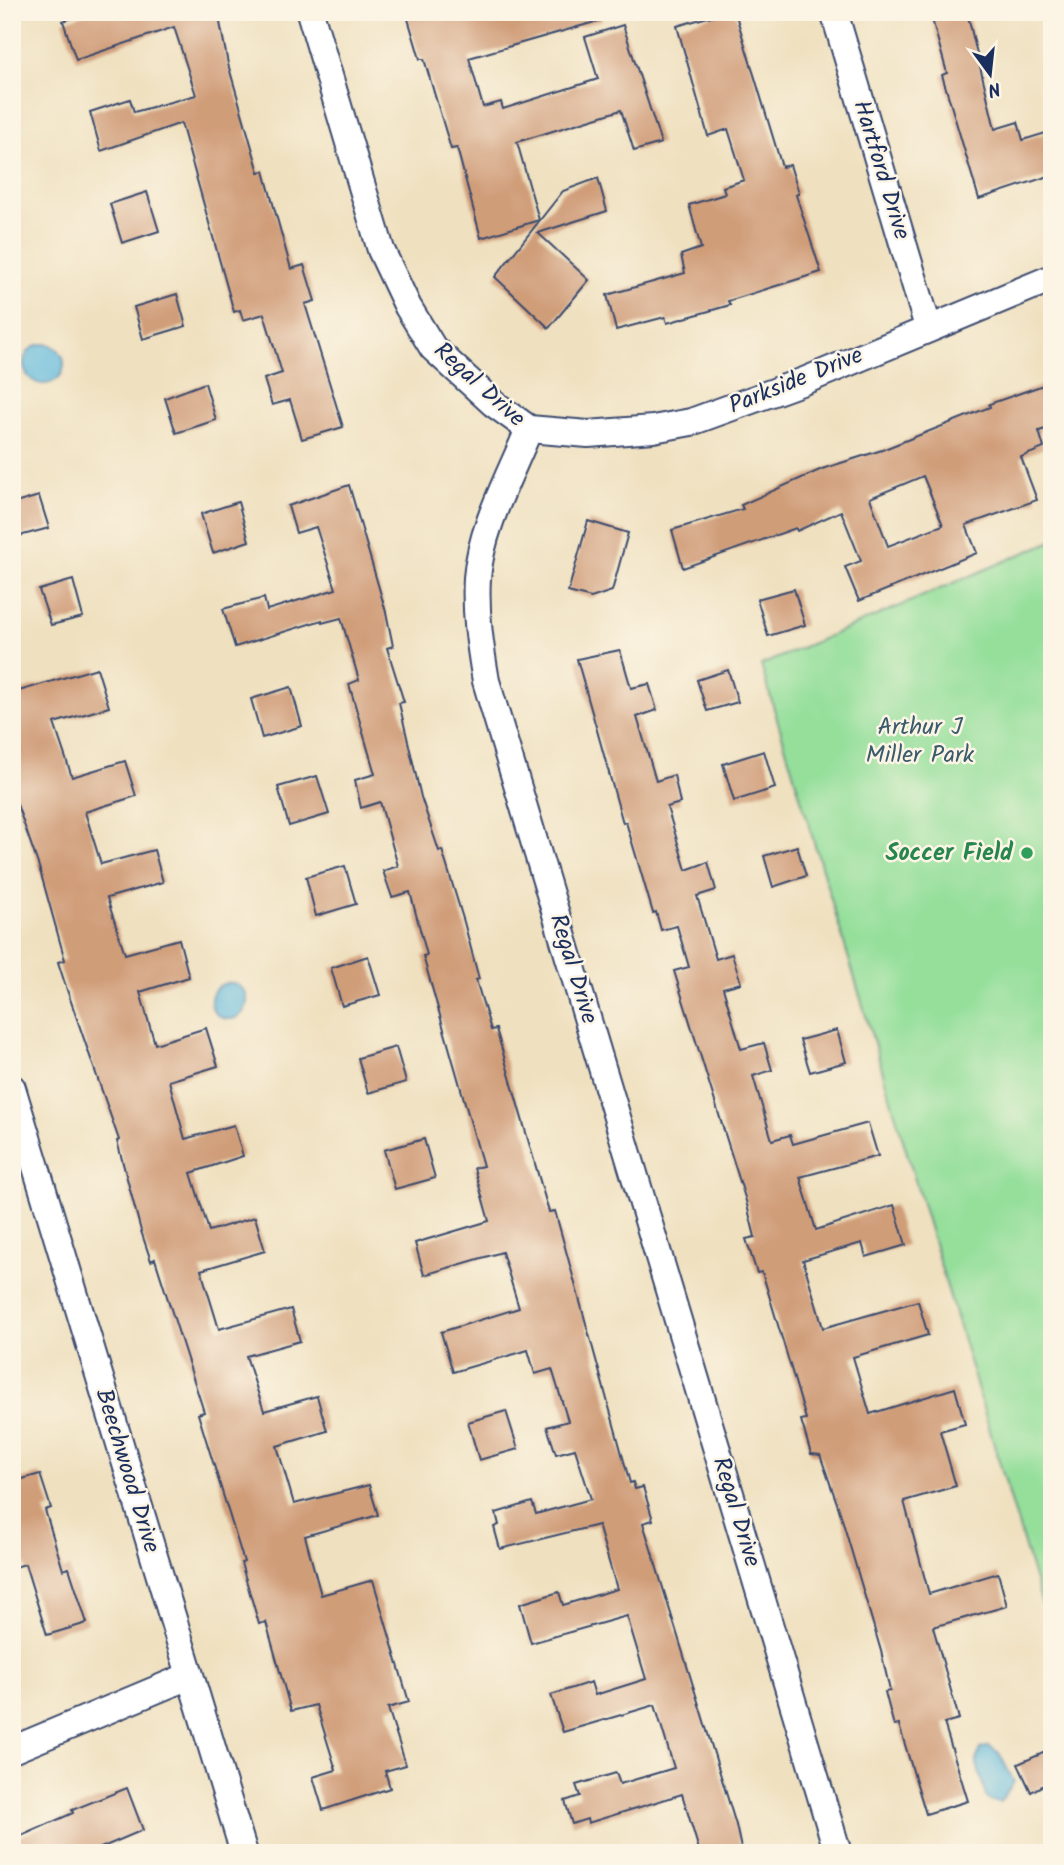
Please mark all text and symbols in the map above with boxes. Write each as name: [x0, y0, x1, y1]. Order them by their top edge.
north arrow: [956, 38, 1026, 108]
text: N: [984, 72, 1004, 105]
street label: Hartford Drive: [841, 95, 921, 245]
street label: Regal Drive: [424, 333, 534, 437]
street label: Parkside Drive: [723, 336, 869, 426]
park label: Arthur J Miller Park: [866, 708, 975, 775]
place label: Soccer Field: [885, 834, 1014, 873]
marker: Soccer Field: [1019, 845, 1035, 861]
street label: Regal Drive: [538, 909, 608, 1029]
street label: Beechwood Drive: [84, 1384, 171, 1558]
street label: Regal Drive: [701, 1452, 771, 1572]

